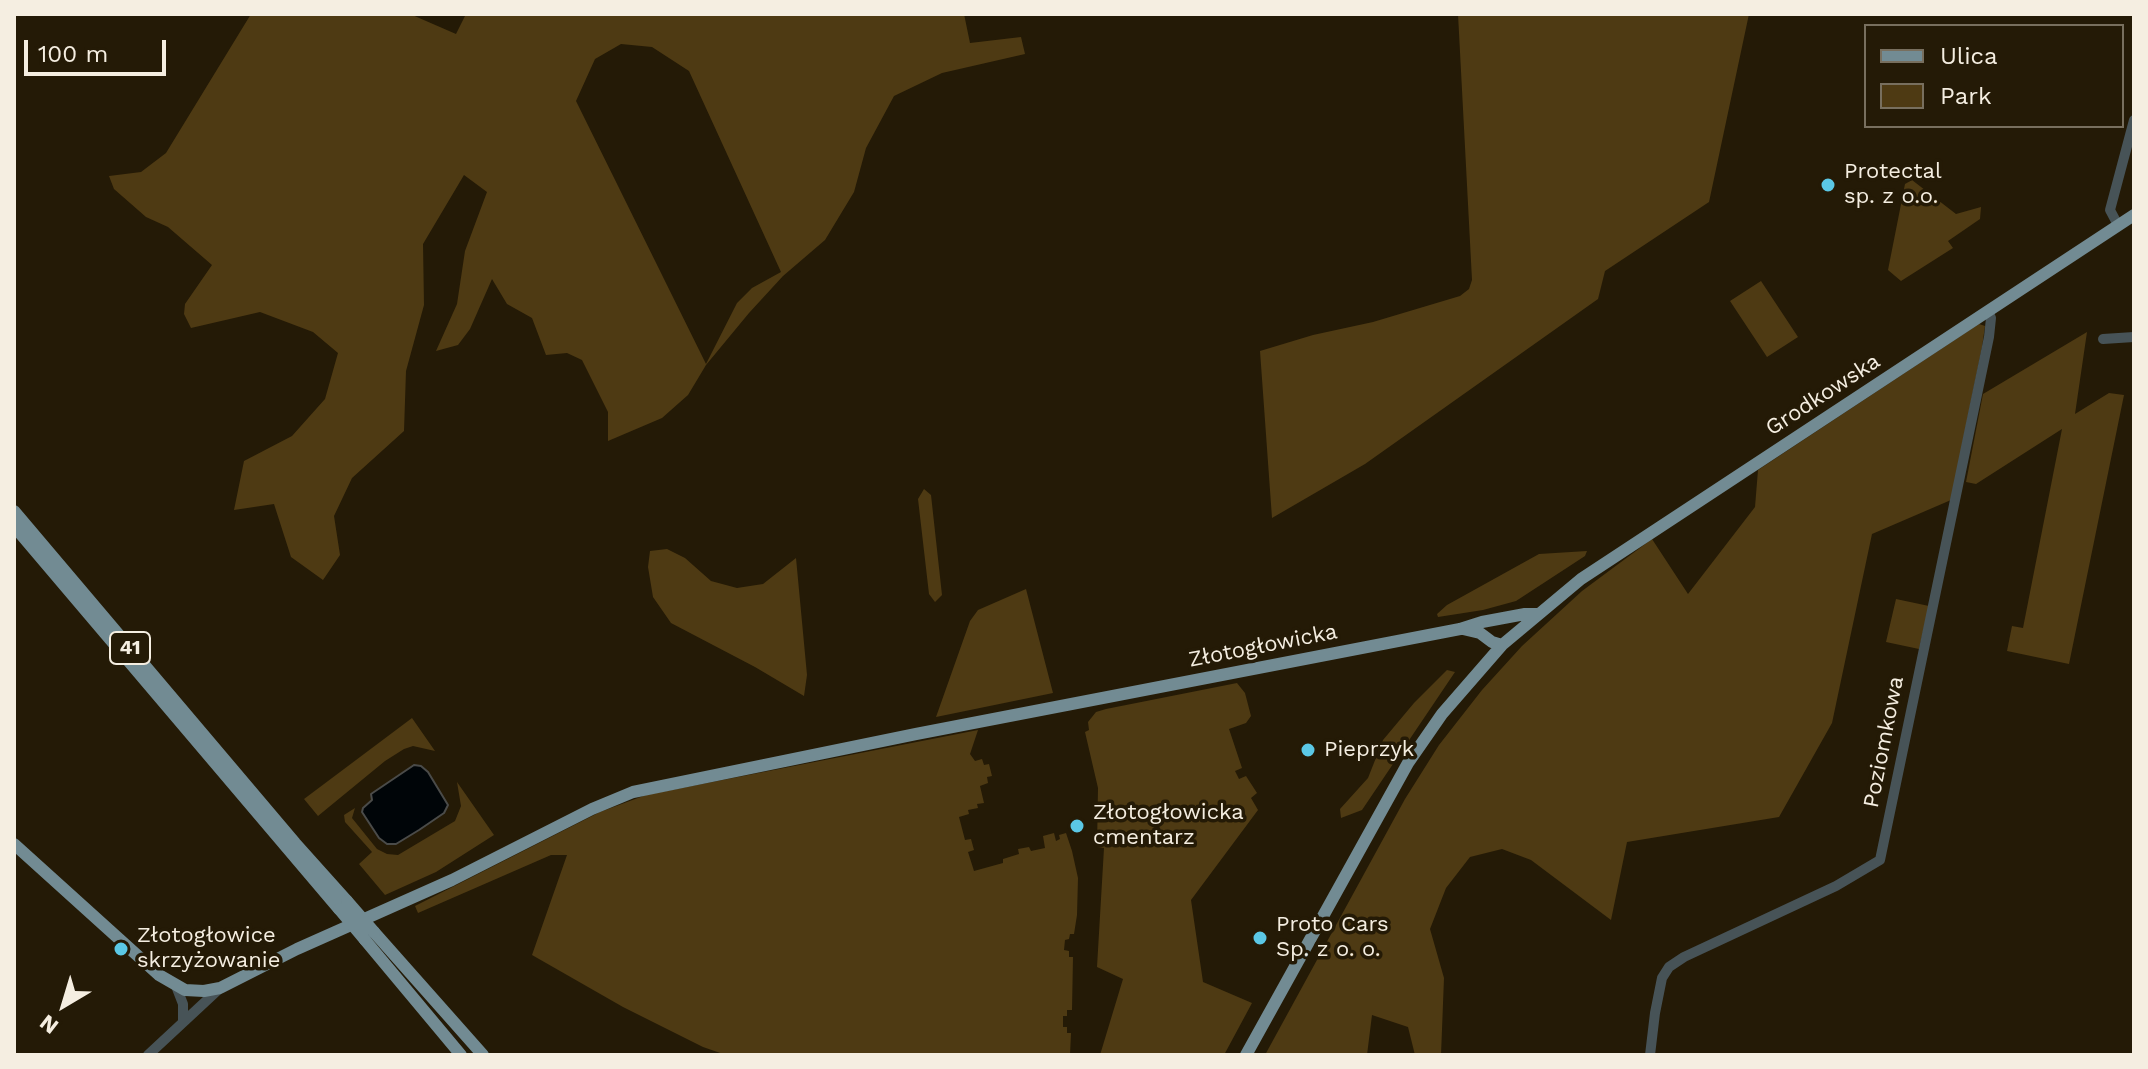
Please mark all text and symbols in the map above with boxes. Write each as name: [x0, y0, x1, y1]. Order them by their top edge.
scale bar: [28, 24, 170, 74]
legend: [1864, 24, 2124, 128]
text: 100 m: [38, 40, 108, 68]
text: Ulica: [1940, 42, 1998, 70]
text: Park: [1940, 82, 1992, 110]
place label: Protectal sp. z o.o.: [1844, 159, 1942, 210]
marker: Protectal sp. z o.o.: [1819, 176, 1837, 194]
street label: Grodkowska: [1761, 348, 1885, 442]
street label: Złotogłowicka: [1187, 619, 1339, 673]
road number: 41: [110, 632, 150, 664]
street label: Poziomkowa: [1858, 674, 1910, 810]
place label: Pieprzyk: [1324, 737, 1414, 763]
marker: Pieprzyk: [1299, 741, 1317, 759]
place label: Złotogłowicka cmentarz: [1093, 800, 1244, 852]
marker: Złotogłowicka cmentarz: [1068, 817, 1086, 835]
place label: Proto Cars Sp. z o. o.: [1276, 912, 1389, 964]
place label: Złotogłowice skrzyżowanie: [137, 923, 280, 974]
marker: Proto Cars Sp. z o. o.: [1251, 929, 1269, 947]
marker: Złotogłowice skrzyżowanie: [112, 940, 130, 958]
north arrow: [24, 965, 104, 1045]
text: N: [35, 1009, 63, 1039]

